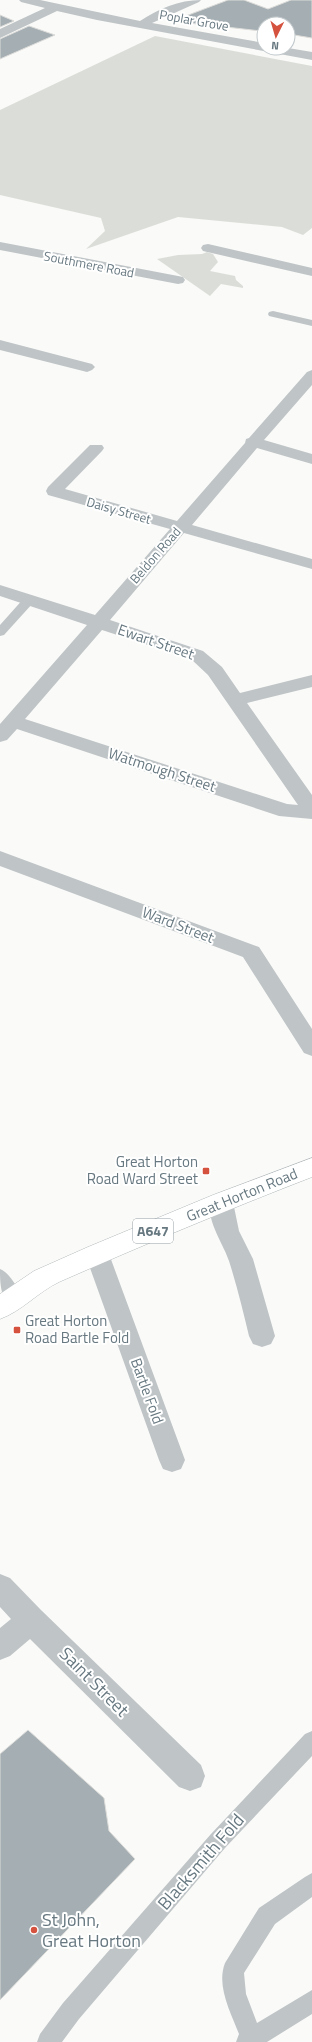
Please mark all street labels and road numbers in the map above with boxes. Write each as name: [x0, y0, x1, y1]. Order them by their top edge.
street label: Poplar Grove: [158, 4, 230, 36]
street label: Southmere Road: [42, 245, 136, 283]
street label: Daisy Street: [84, 491, 154, 529]
street label: Beldon Road: [125, 522, 185, 588]
street label: Ewart Street: [115, 618, 198, 666]
street label: Watmough Street: [105, 741, 220, 798]
street label: Ward Street: [139, 900, 218, 949]
street label: Great Horton Road: [183, 1162, 301, 1227]
road number: A647: [133, 1219, 173, 1243]
street label: Bartle Fold: [125, 1355, 170, 1427]
street label: Saint Street: [53, 1641, 136, 1723]
street label: Blacksmith Fold: [151, 1807, 250, 1916]

